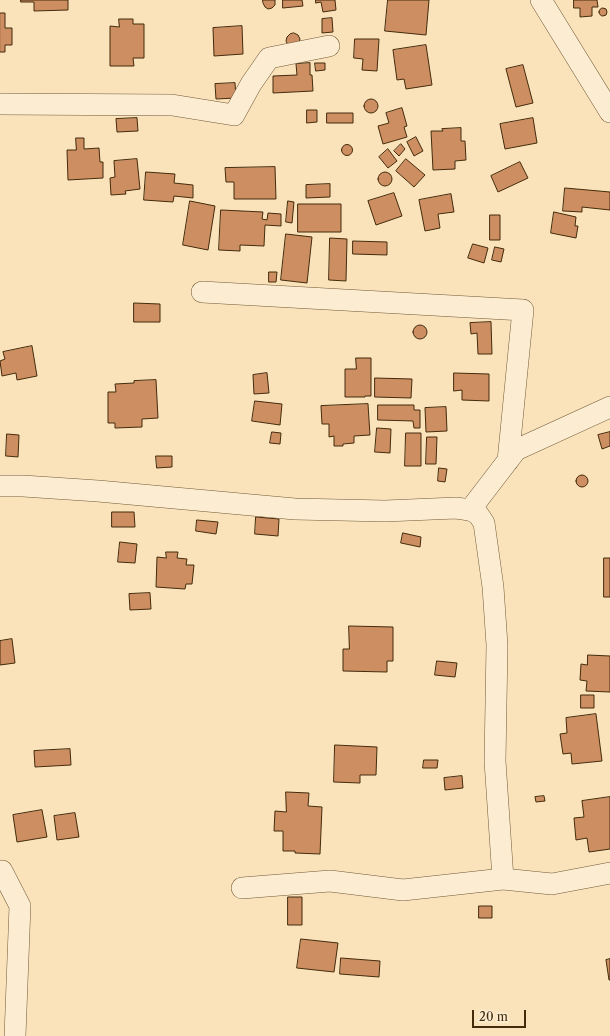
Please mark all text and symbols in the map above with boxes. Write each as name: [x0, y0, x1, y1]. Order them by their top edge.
scale bar: [474, 1002, 528, 1028]
text: 20 m: [479, 1009, 508, 1024]

